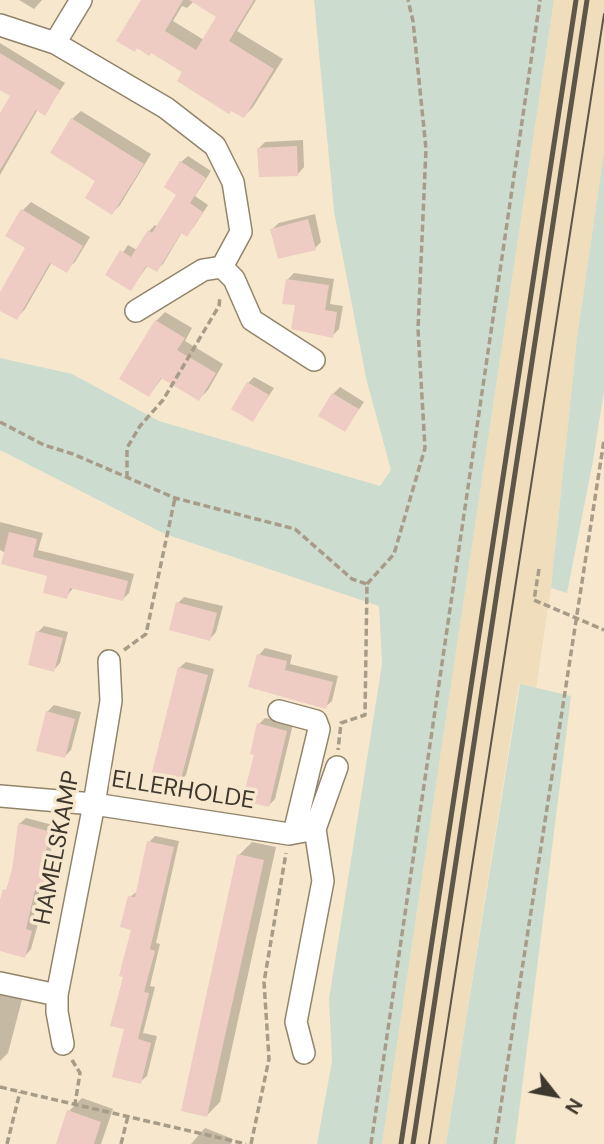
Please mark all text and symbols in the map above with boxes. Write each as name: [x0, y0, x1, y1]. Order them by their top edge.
street label: ELLERHOLDE: [109, 765, 257, 817]
street label: HAMELSKAMP: [29, 769, 87, 927]
north arrow: [520, 1060, 590, 1130]
text: N: [559, 1094, 588, 1118]

